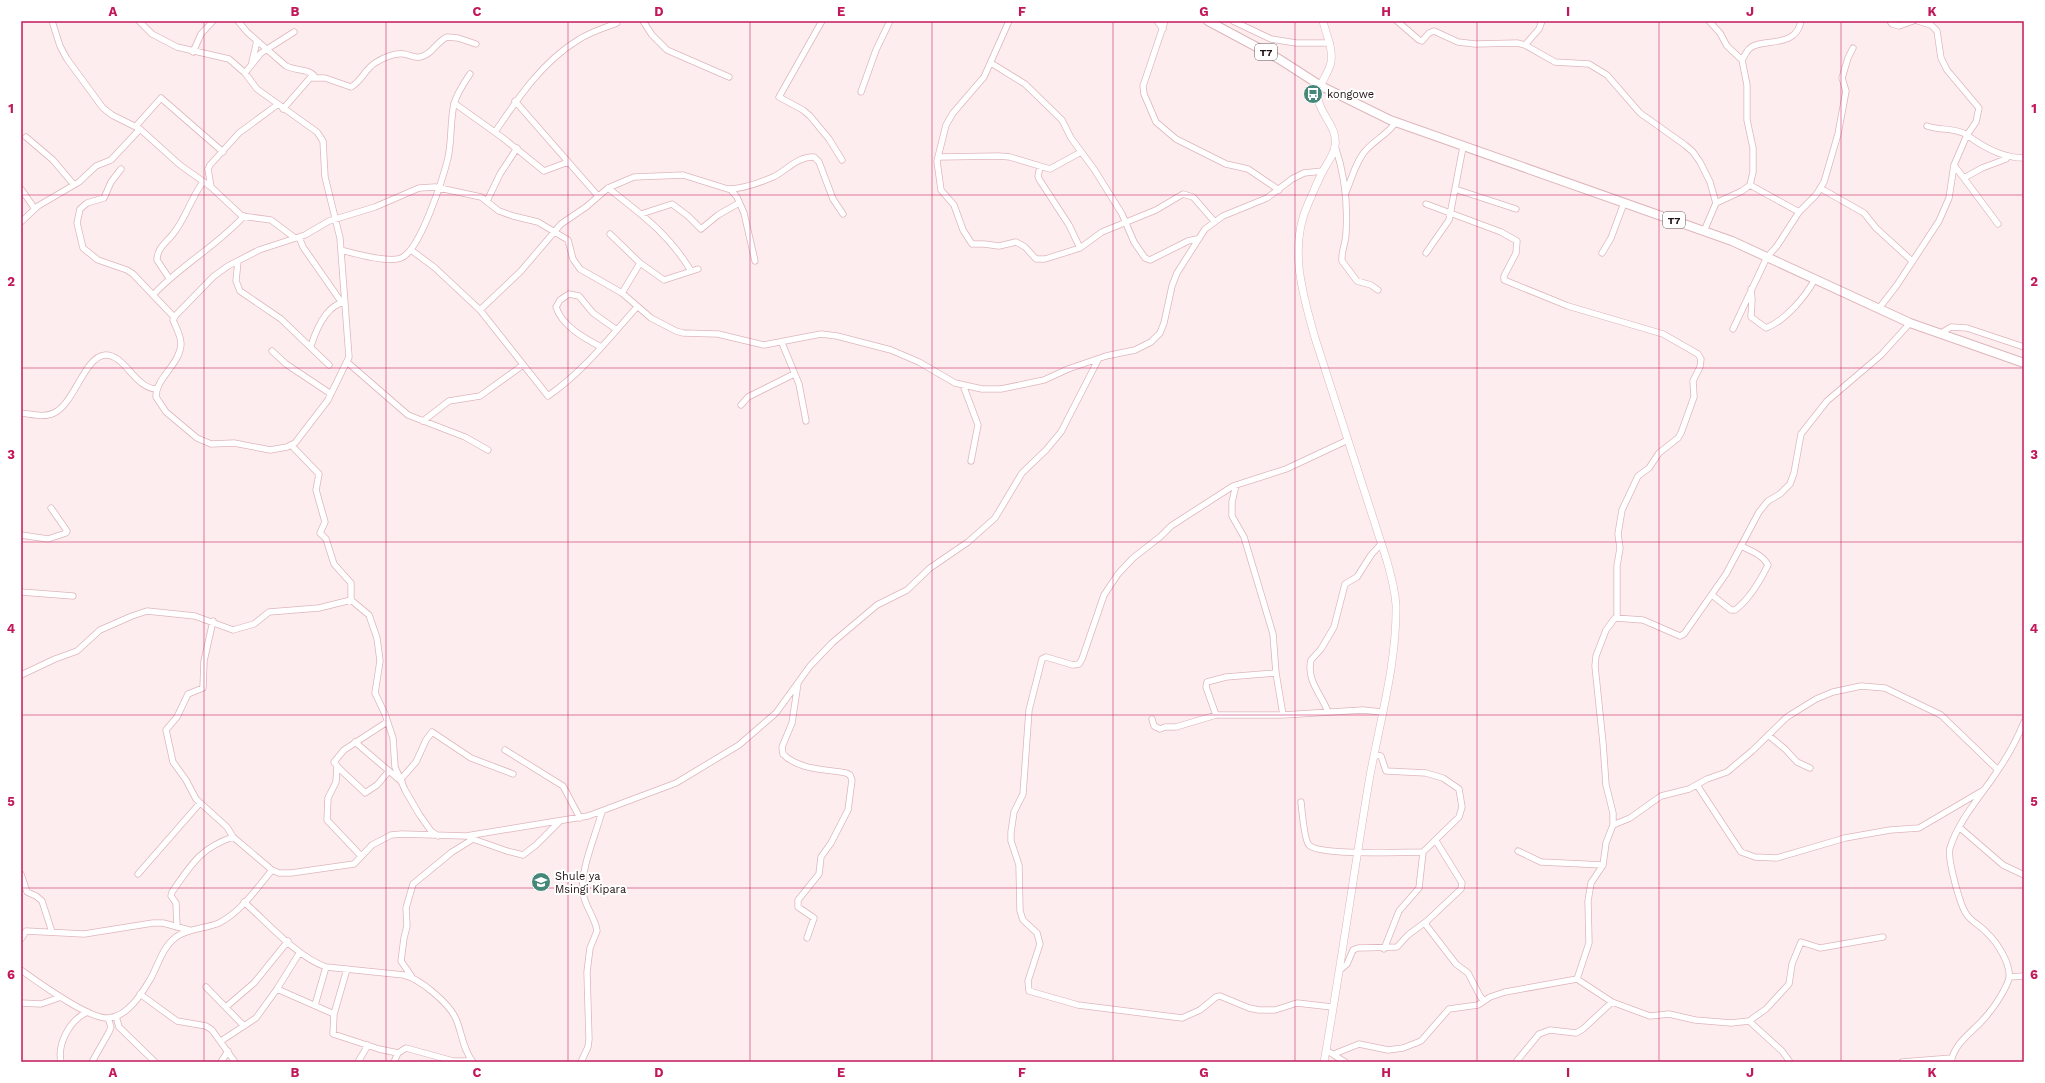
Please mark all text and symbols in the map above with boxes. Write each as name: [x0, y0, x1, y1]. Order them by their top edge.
text: A: [109, 4, 118, 19]
text: B: [291, 4, 300, 19]
text: C: [473, 4, 482, 19]
text: D: [654, 4, 664, 19]
text: E: [837, 4, 845, 19]
text: F: [1018, 4, 1026, 19]
text: G: [1199, 4, 1209, 19]
text: H: [1381, 4, 1391, 19]
text: I: [1566, 4, 1570, 19]
text: J: [1746, 4, 1754, 19]
text: K: [1927, 4, 1937, 19]
road number: T7: [1255, 44, 1277, 60]
bus stop icon: kongowe: [1302, 83, 1324, 105]
place label: kongowe: [1327, 88, 1374, 101]
text: 1: [8, 101, 14, 116]
text: 1: [2031, 101, 2037, 116]
road number: T7: [1663, 212, 1685, 228]
text: 2: [7, 274, 15, 289]
text: 2: [2030, 274, 2038, 289]
text: 3: [7, 447, 15, 462]
text: 3: [2030, 447, 2038, 462]
text: 4: [7, 621, 16, 636]
text: 4: [2030, 621, 2039, 636]
text: 5: [7, 794, 15, 809]
text: 5: [2030, 794, 2038, 809]
place label: Shule ya Msingi Kipara: [555, 870, 626, 896]
school or university icon: Shule ya Msingi Kipara: [530, 871, 552, 893]
text: 6: [7, 967, 15, 982]
text: 6: [2030, 967, 2038, 982]
text: A: [109, 1065, 118, 1080]
text: B: [291, 1065, 300, 1080]
text: C: [473, 1065, 482, 1080]
text: D: [654, 1065, 664, 1080]
text: E: [837, 1065, 845, 1080]
text: F: [1018, 1065, 1026, 1080]
text: G: [1199, 1065, 1209, 1080]
text: H: [1381, 1065, 1391, 1080]
text: I: [1566, 1065, 1570, 1080]
text: J: [1746, 1065, 1754, 1080]
text: K: [1927, 1065, 1937, 1080]

